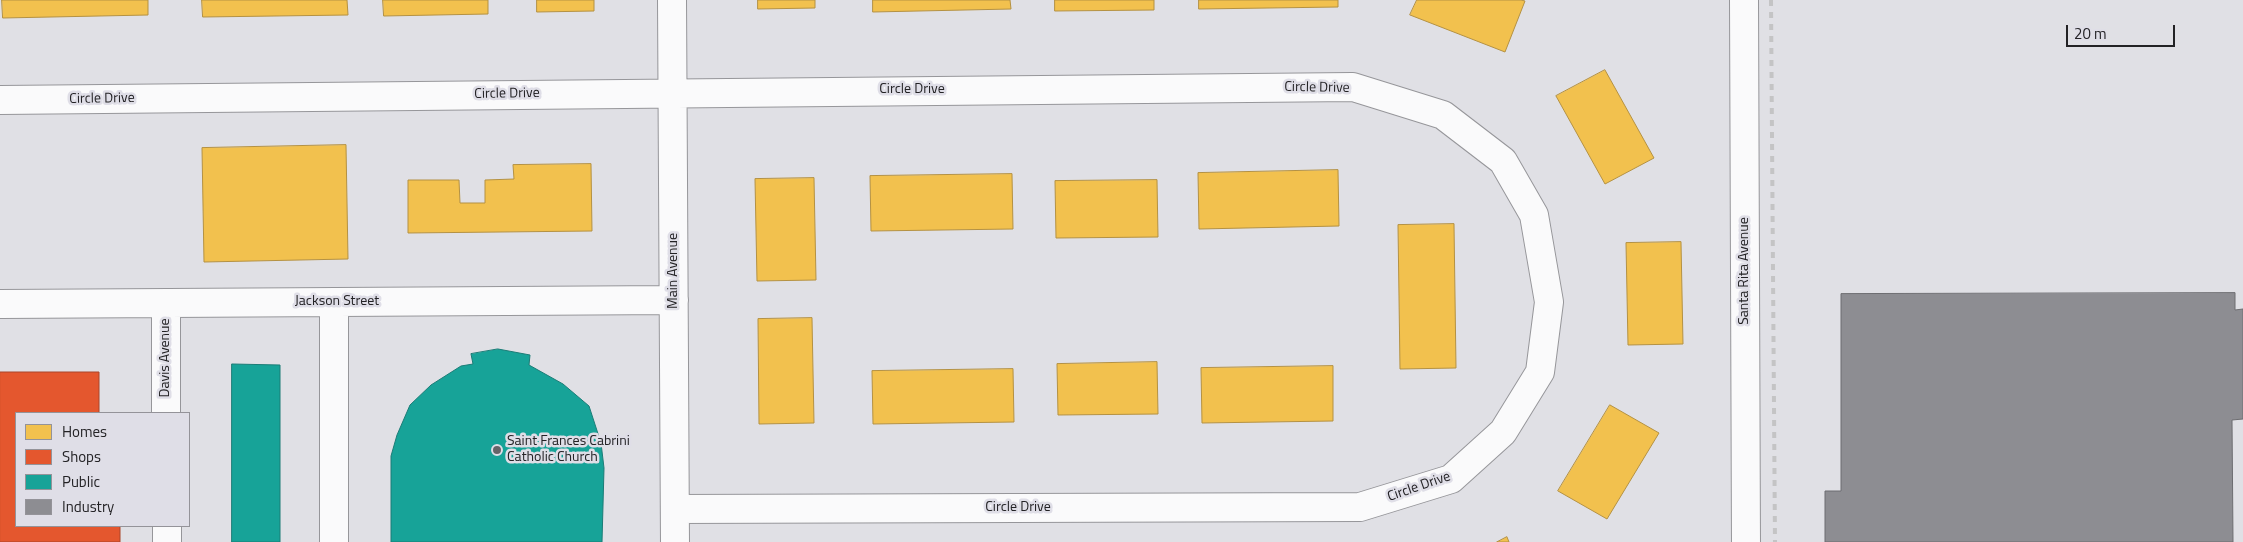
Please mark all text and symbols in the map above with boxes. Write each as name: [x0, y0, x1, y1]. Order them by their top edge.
scale bar: [2068, 15, 2177, 47]
text: 20 m: [2074, 22, 2107, 45]
street label: Circle Drive: [1284, 79, 1350, 97]
street label: Circle Drive: [879, 82, 945, 98]
street label: Circle Drive: [474, 85, 540, 103]
street label: Circle Drive: [69, 90, 135, 108]
street label: Santa Rita Avenue: [1737, 217, 1753, 325]
street label: Main Avenue: [666, 233, 682, 309]
street label: Jackson Street: [295, 294, 379, 310]
street label: Davis Avenue: [158, 318, 174, 398]
legend: [15, 412, 190, 527]
text: Homes: [62, 420, 107, 443]
place label: Saint Frances Cabrini Catholic Church: [507, 434, 630, 467]
marker: Saint Frances Cabrini Catholic Church: [491, 444, 503, 456]
text: Shops: [62, 445, 101, 468]
street label: Circle Drive: [1385, 468, 1453, 506]
text: Public: [62, 470, 100, 493]
text: Industry: [62, 495, 114, 518]
street label: Circle Drive: [985, 500, 1051, 516]

